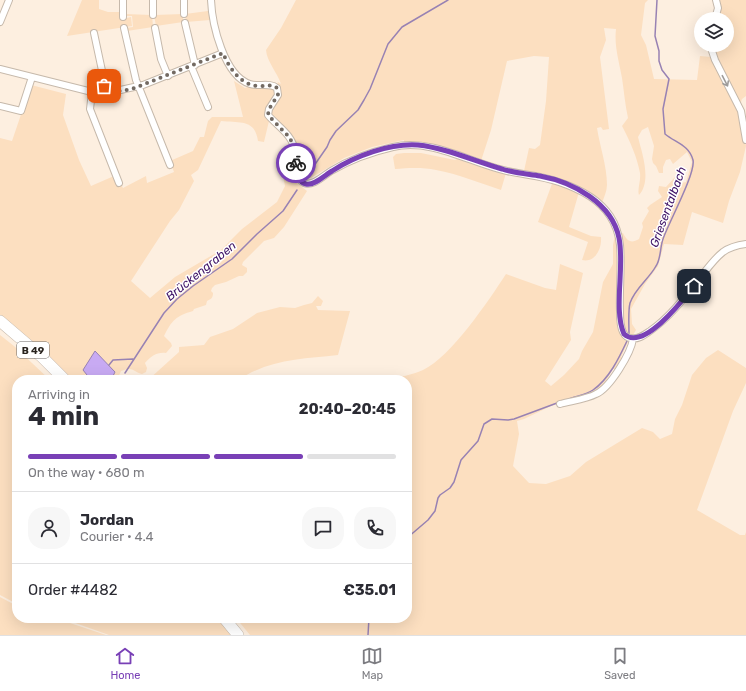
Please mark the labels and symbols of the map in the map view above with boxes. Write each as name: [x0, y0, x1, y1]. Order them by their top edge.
pin: [87, 69, 121, 103]
one-way arrow: [722, 75, 730, 87]
courier: [276, 143, 316, 183]
water label: Griesentalbach: [647, 165, 689, 249]
water label: Brückengraben: [163, 238, 239, 304]
pin: [677, 269, 711, 303]
road number: B 49: [17, 342, 49, 358]

